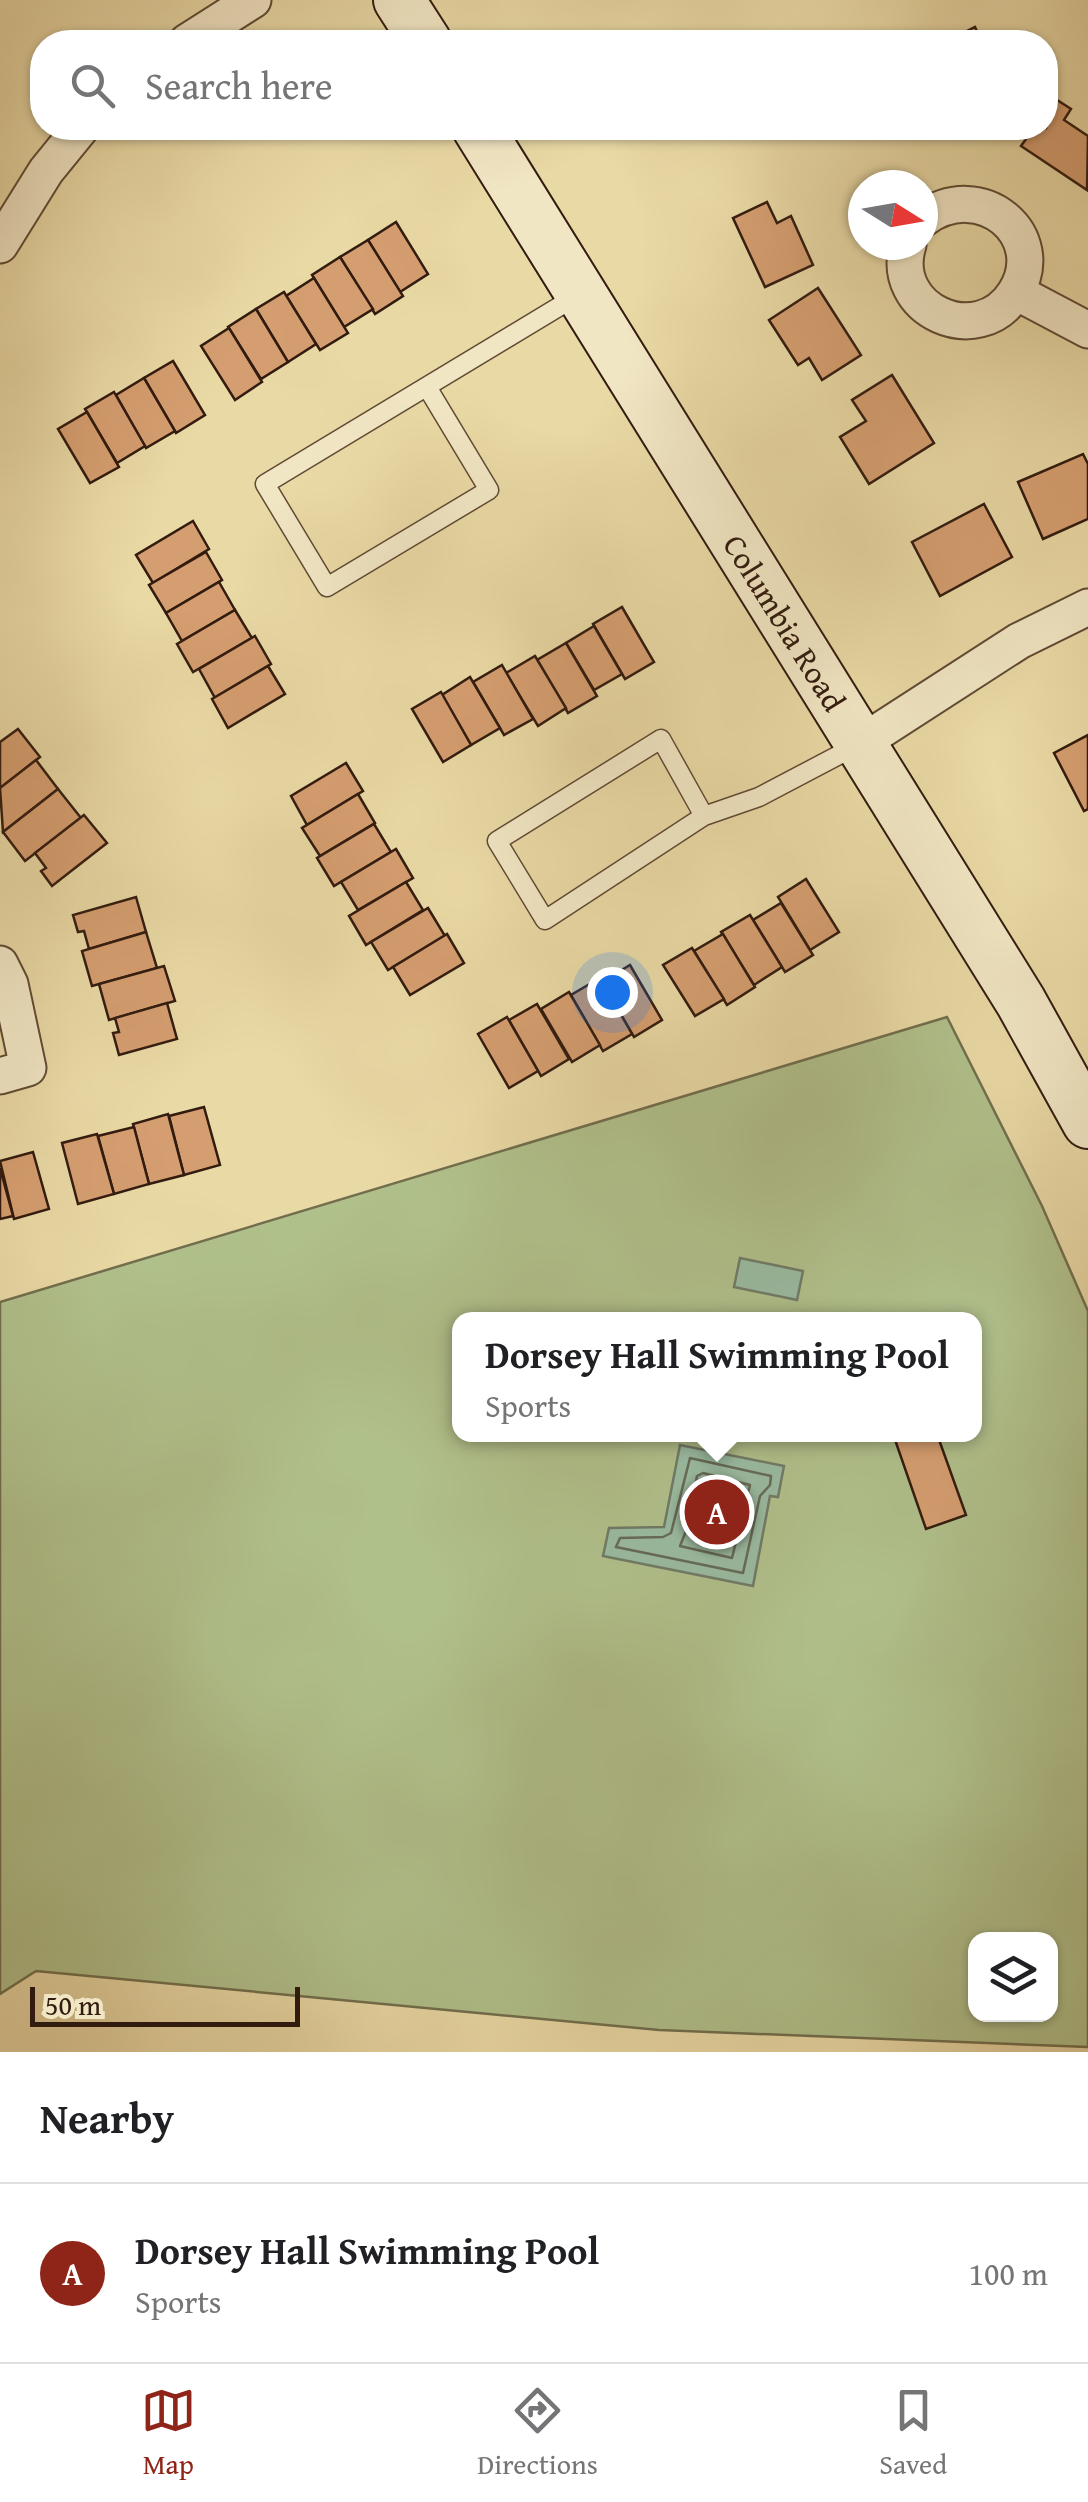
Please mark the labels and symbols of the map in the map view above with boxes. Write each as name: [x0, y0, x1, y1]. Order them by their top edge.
north arrow: [848, 170, 938, 260]
street label: Columbia Road: [712, 525, 858, 720]
your location: [587, 967, 638, 1018]
pin: A: [684, 1474, 750, 1550]
scale bar: [30, 1982, 300, 2026]

